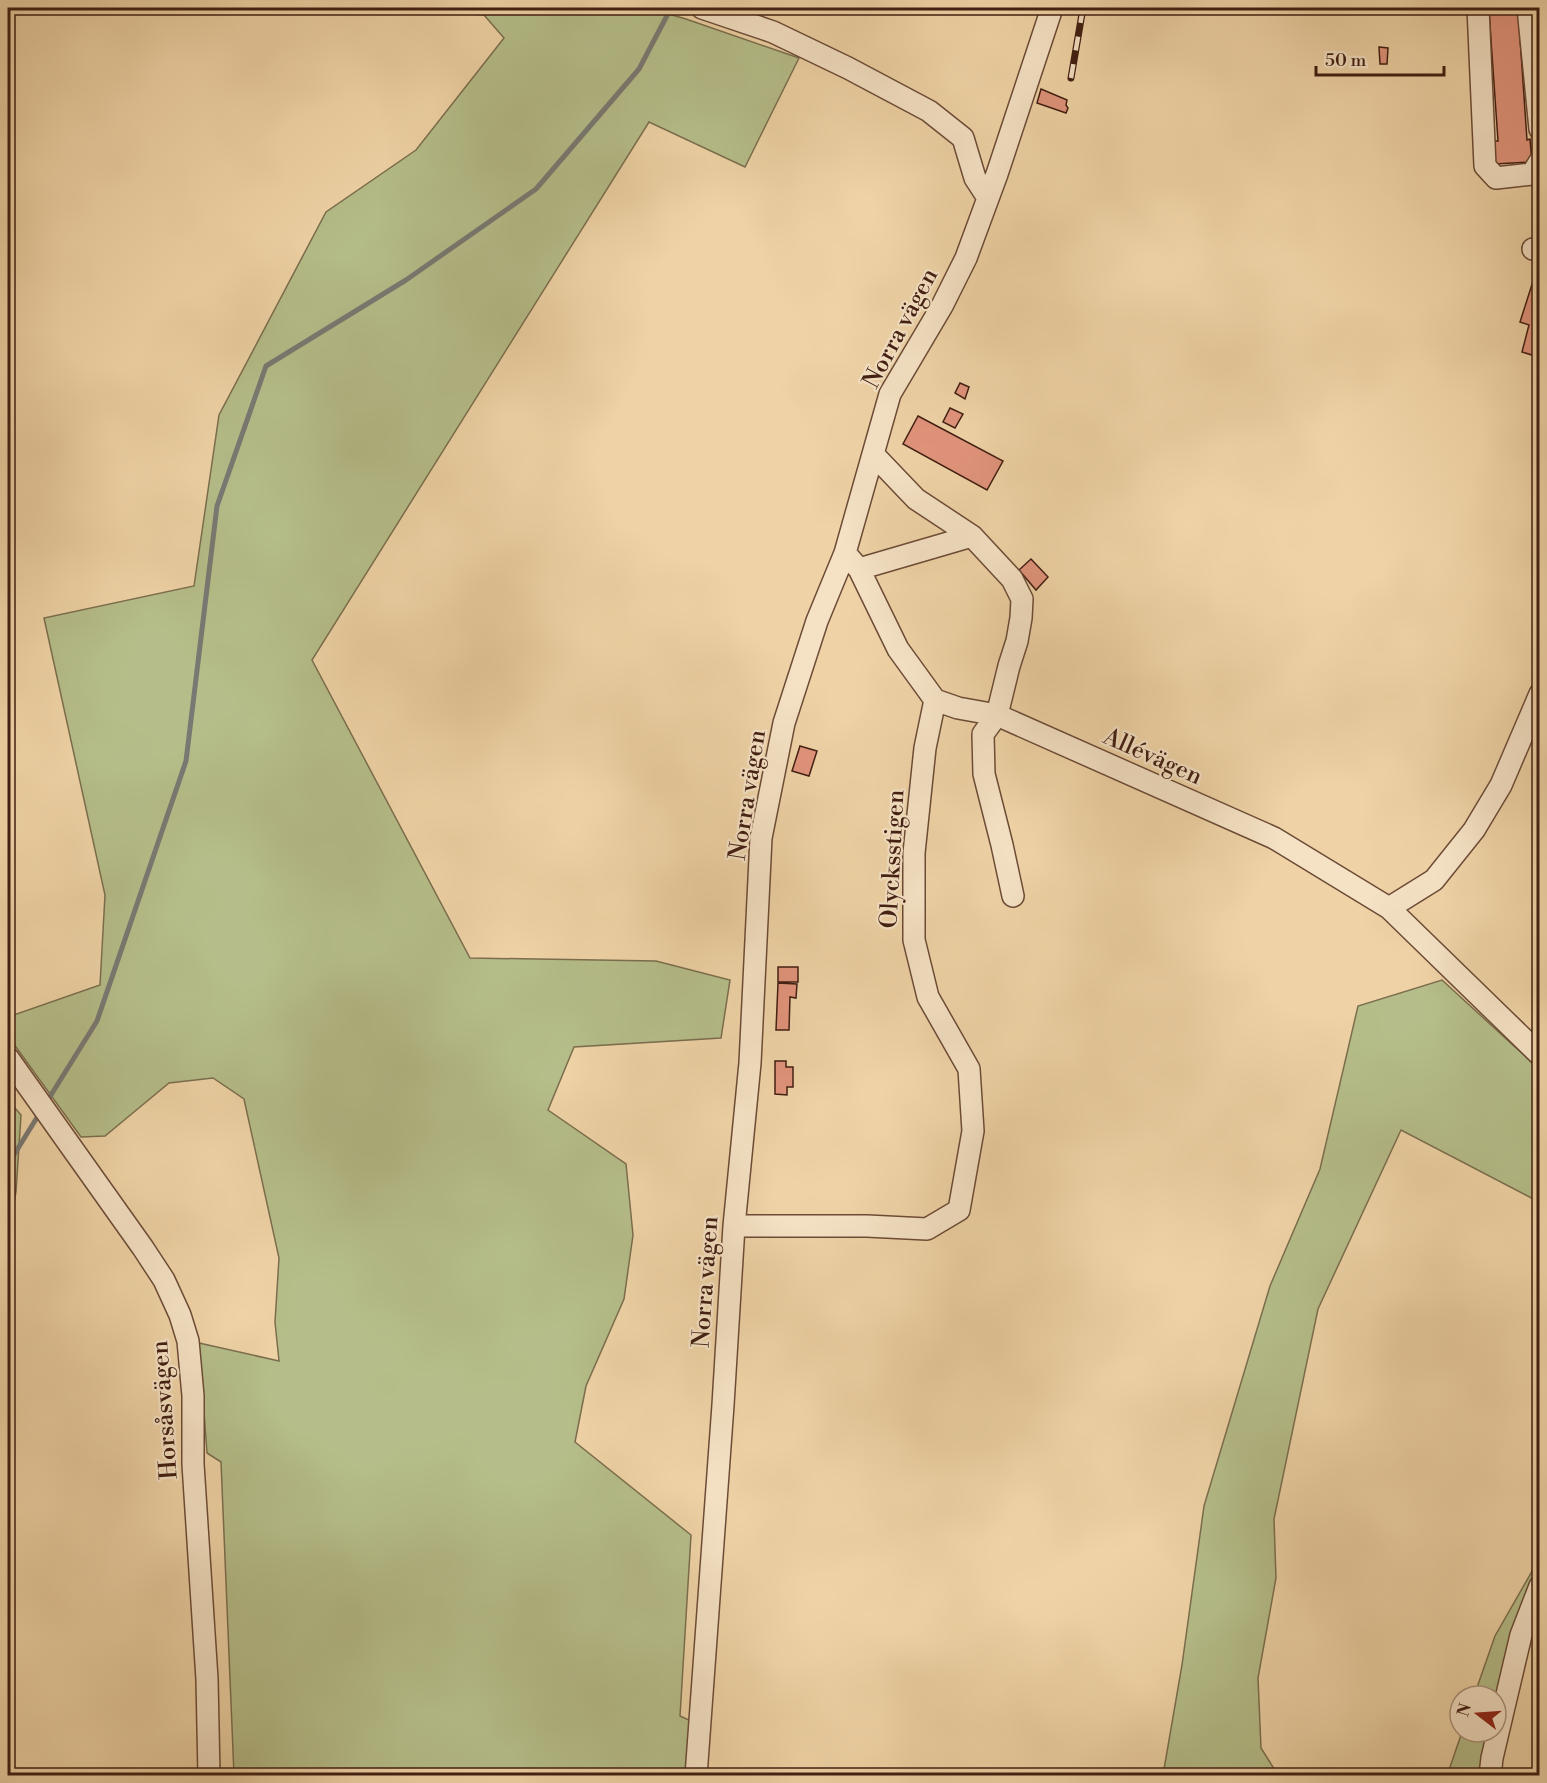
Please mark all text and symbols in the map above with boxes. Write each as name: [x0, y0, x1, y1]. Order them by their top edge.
scale bar: [1316, 39, 1444, 77]
text: 50 m: [1325, 49, 1367, 72]
street label: Norra vägen: [857, 263, 945, 394]
street label: Allévägen: [1097, 721, 1207, 792]
street label: Norra vägen: [723, 728, 773, 863]
street label: Olycksstigen: [874, 789, 912, 929]
street label: Norra vägen: [686, 1215, 726, 1349]
street label: Horsåsvägen: [145, 1339, 185, 1480]
north arrow: [1448, 1684, 1508, 1744]
text: N: [1453, 1701, 1476, 1719]

